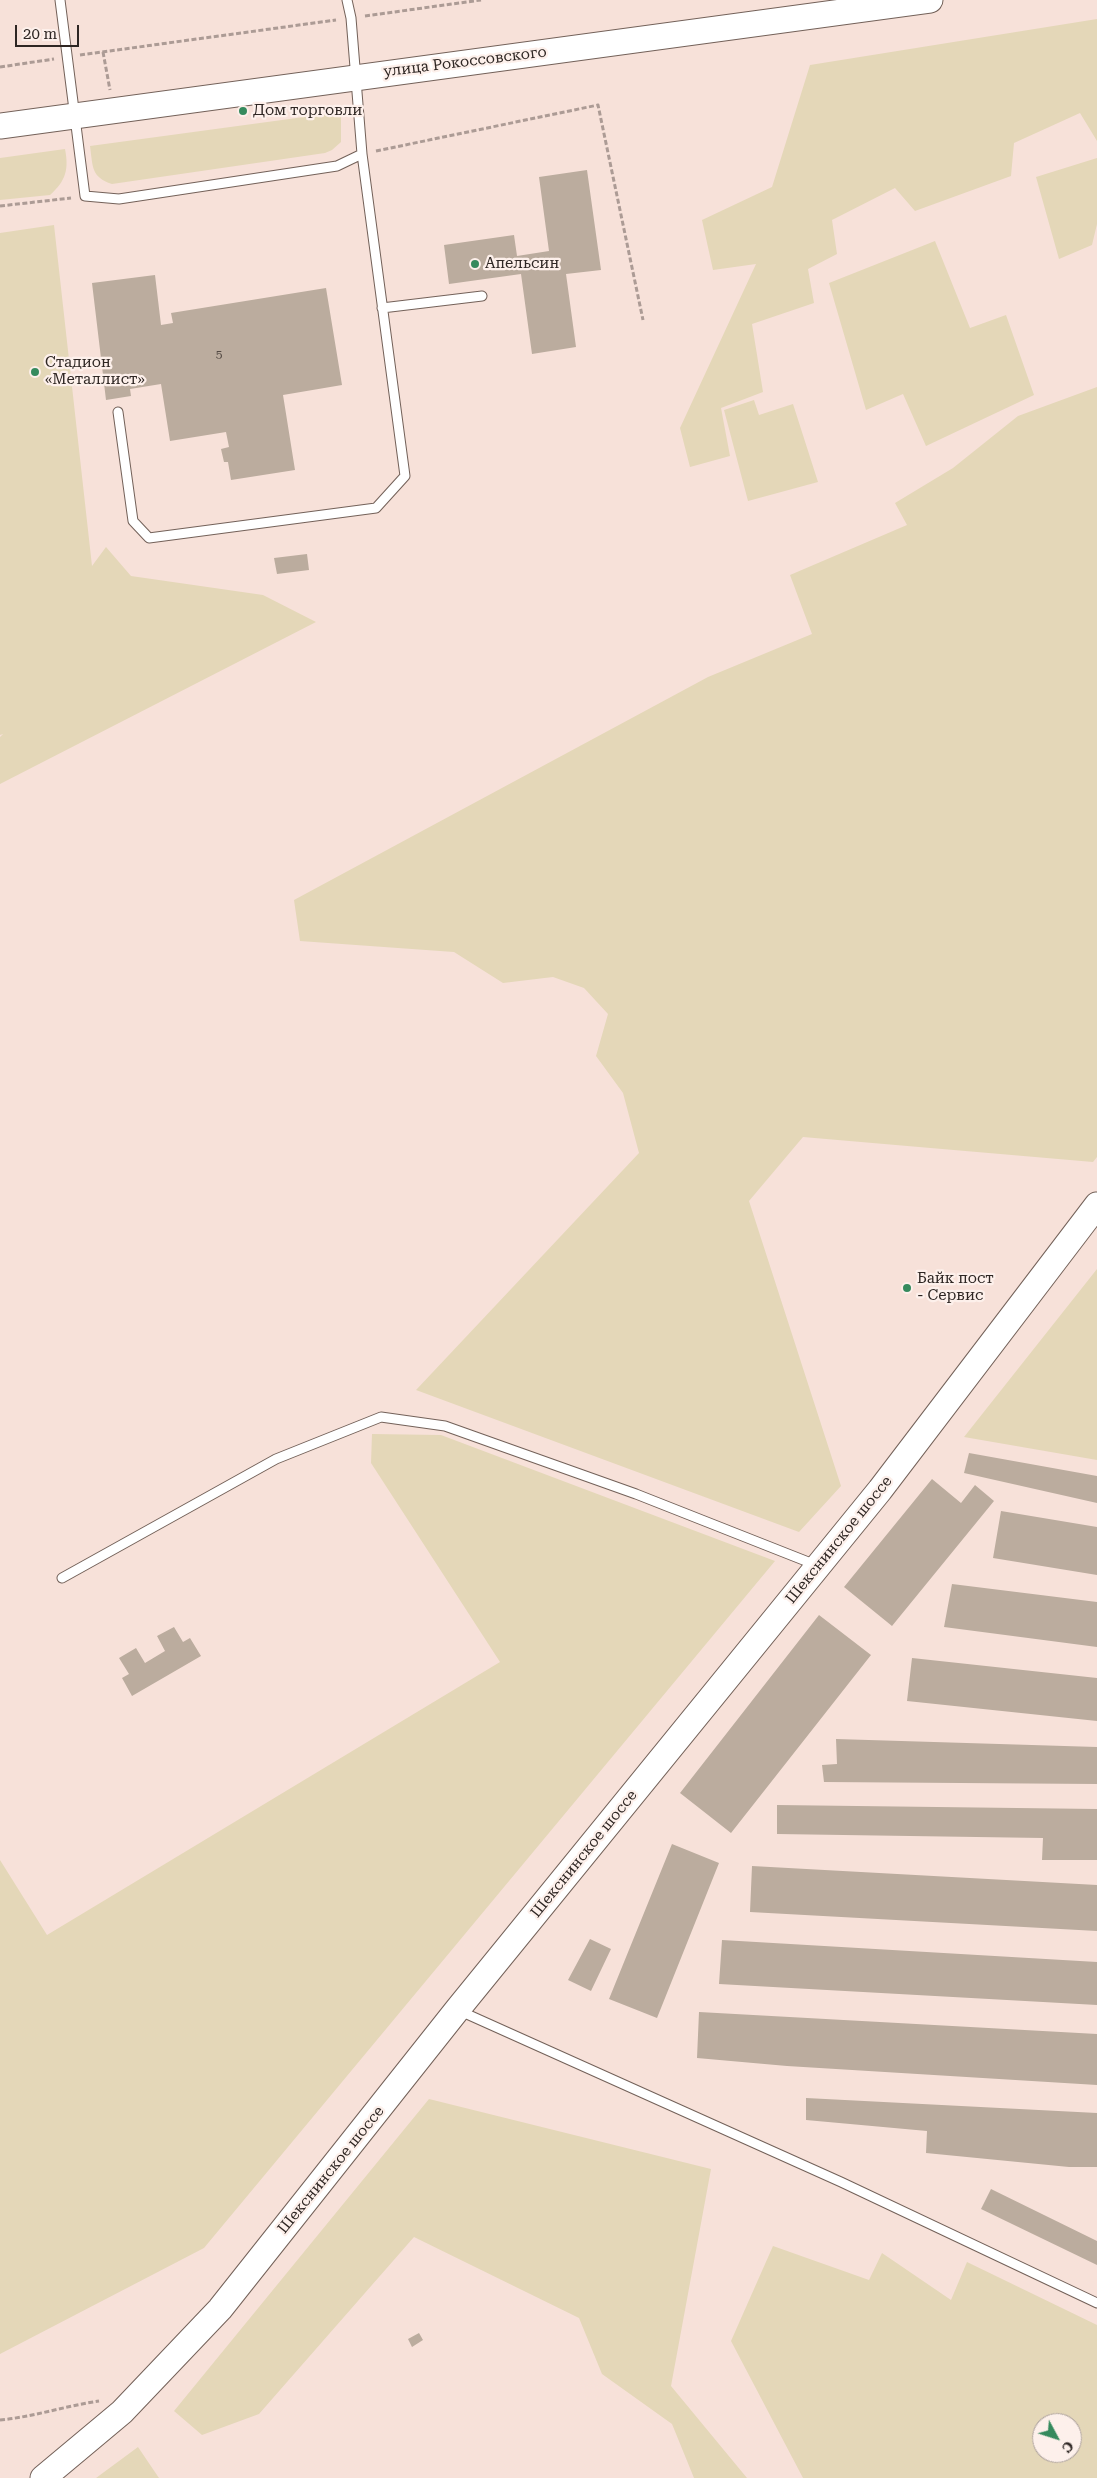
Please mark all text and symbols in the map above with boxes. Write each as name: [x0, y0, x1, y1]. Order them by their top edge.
scale bar: [18, 15, 81, 47]
text: 20 m: [23, 25, 57, 43]
street label: улица Рокоссовского: [382, 43, 548, 81]
place label: Дом торговли: [253, 102, 362, 120]
marker: Дом торговли: [237, 105, 249, 117]
place label: Апельсин: [485, 255, 559, 273]
marker: Апельсин: [469, 258, 481, 270]
house number: 5: [216, 347, 222, 361]
place label: Стадион «Металлист»: [45, 354, 145, 389]
marker: Стадион «Металлист»: [29, 366, 41, 378]
place label: Байк пост - Сервис: [917, 1270, 994, 1305]
marker: Байк пост - Сервис: [901, 1282, 913, 1294]
street label: Шекснинское шоссе: [782, 1473, 896, 1607]
street label: Шекснинское шоссе: [527, 1787, 641, 1921]
street label: Шекснинское шоссе: [274, 2103, 388, 2237]
north arrow: [1032, 2413, 1082, 2463]
text: С: [1058, 2438, 1077, 2456]

